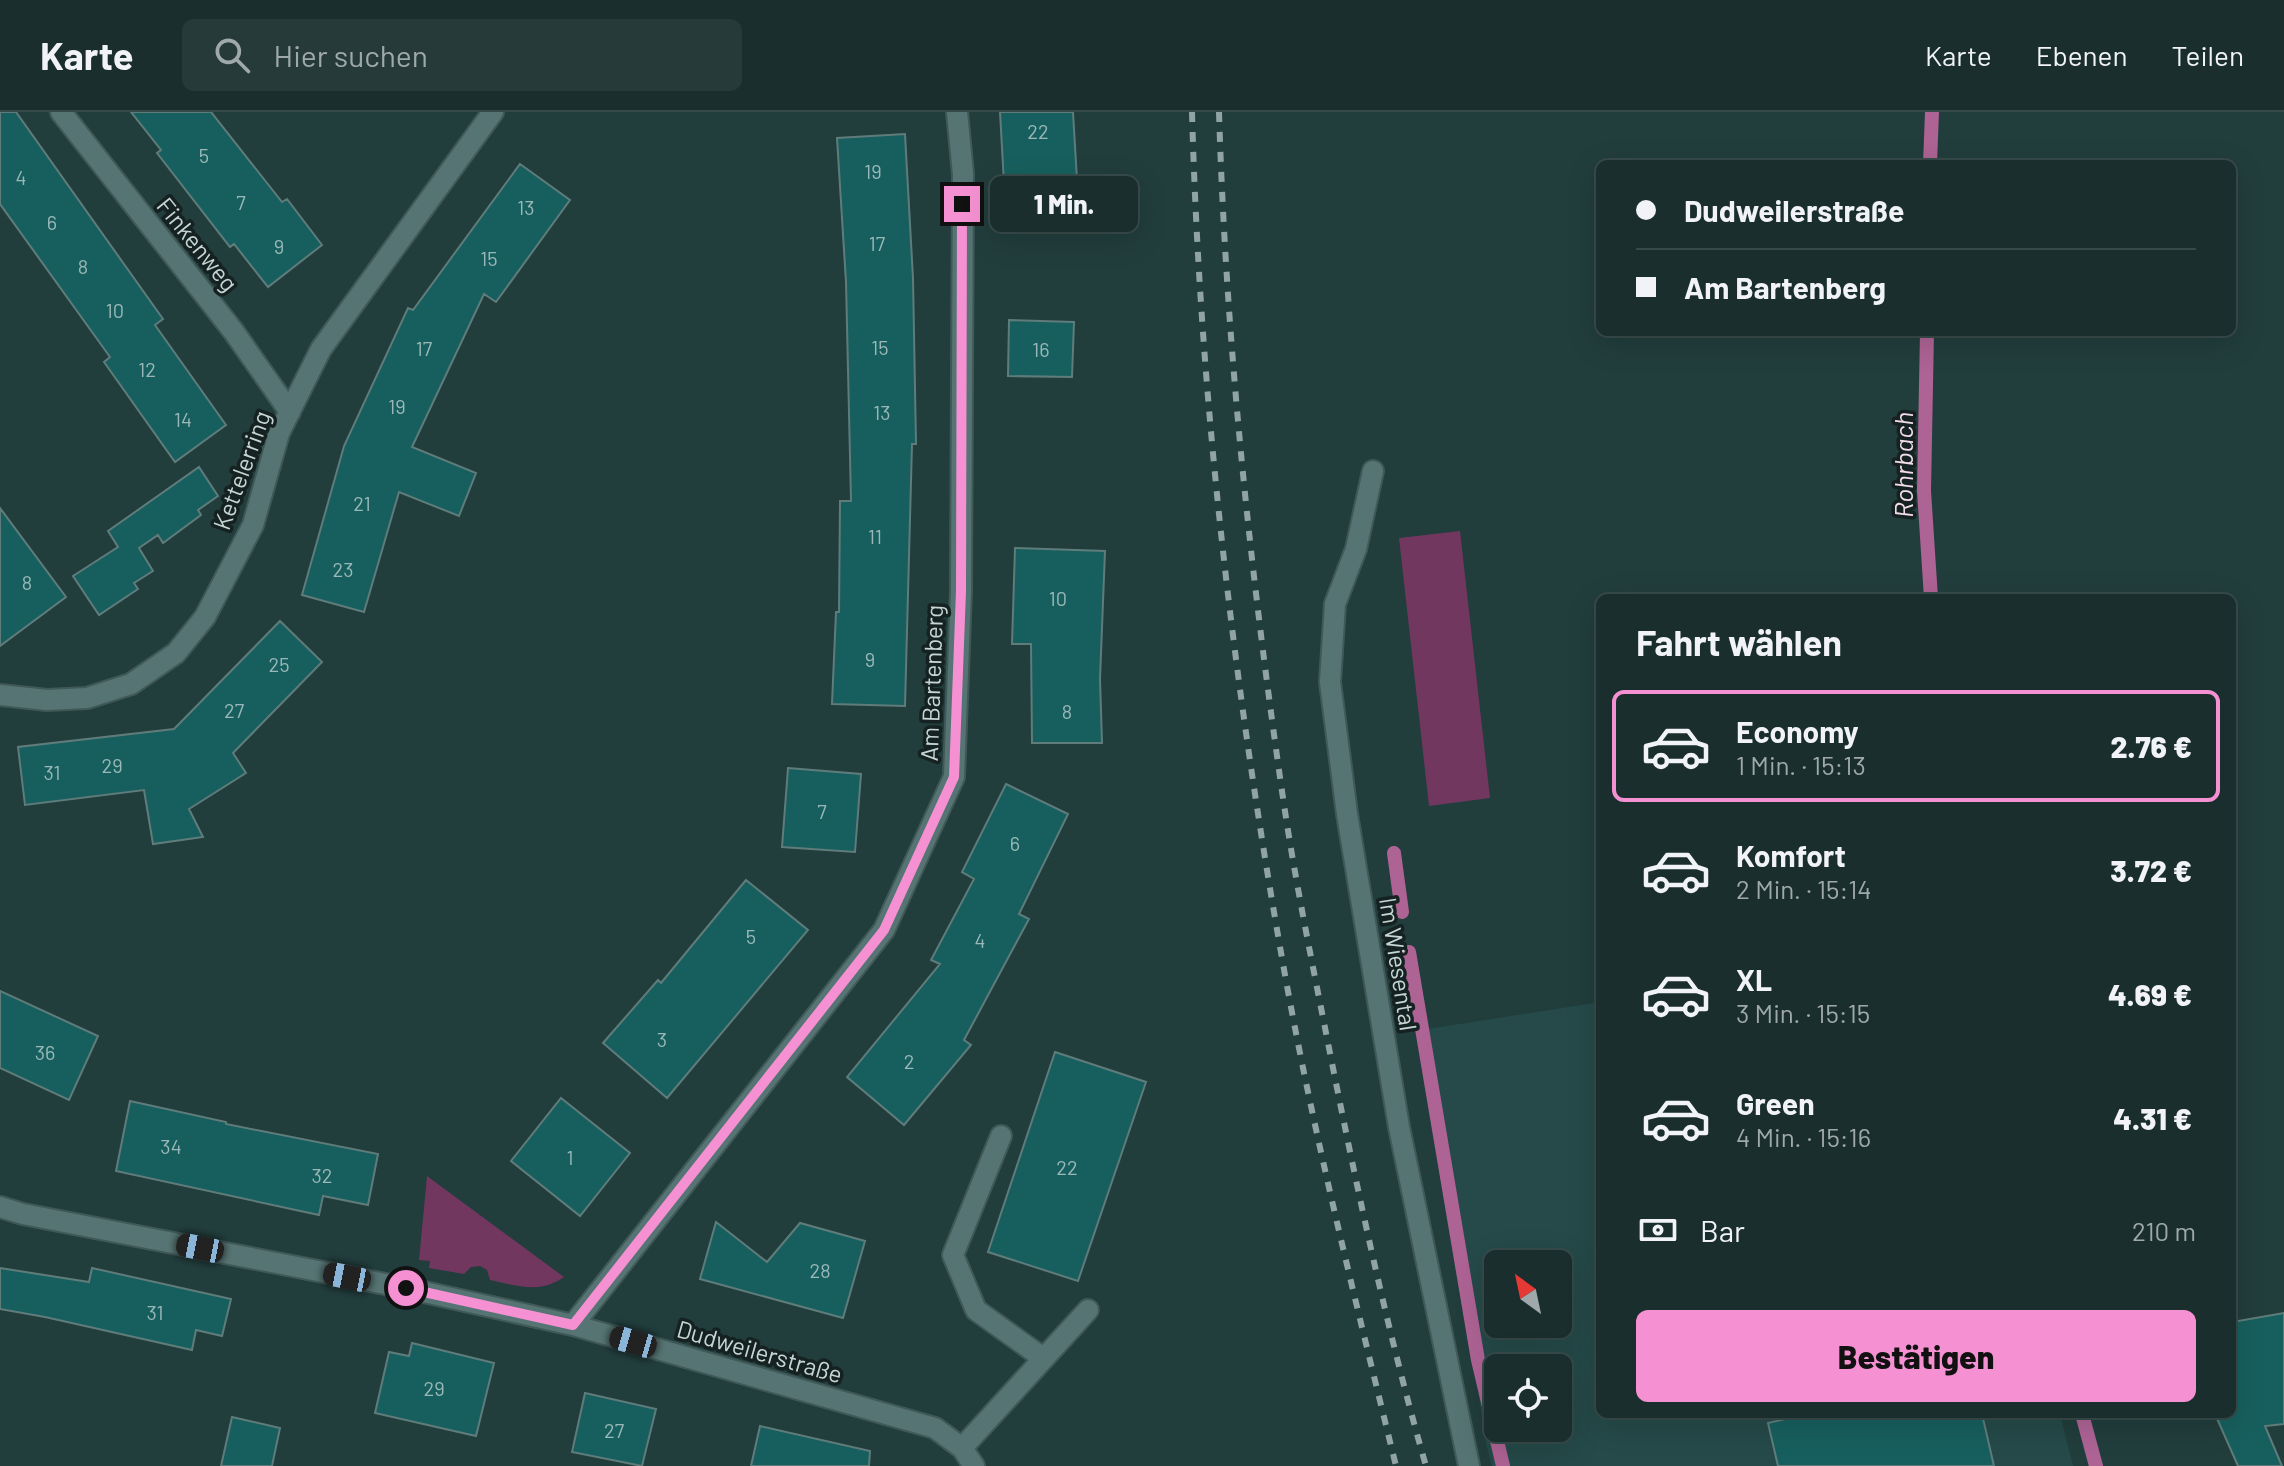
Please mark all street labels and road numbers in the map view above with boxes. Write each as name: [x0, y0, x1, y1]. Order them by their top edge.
street label: Finkenweg: [151, 191, 245, 297]
street label: Kettelerring: [206, 407, 276, 533]
street label: Am Bartenberg: [914, 604, 948, 762]
street label: Im Wiesental: [1374, 895, 1424, 1033]
street label: Dudweilerstraße: [674, 1314, 846, 1388]

